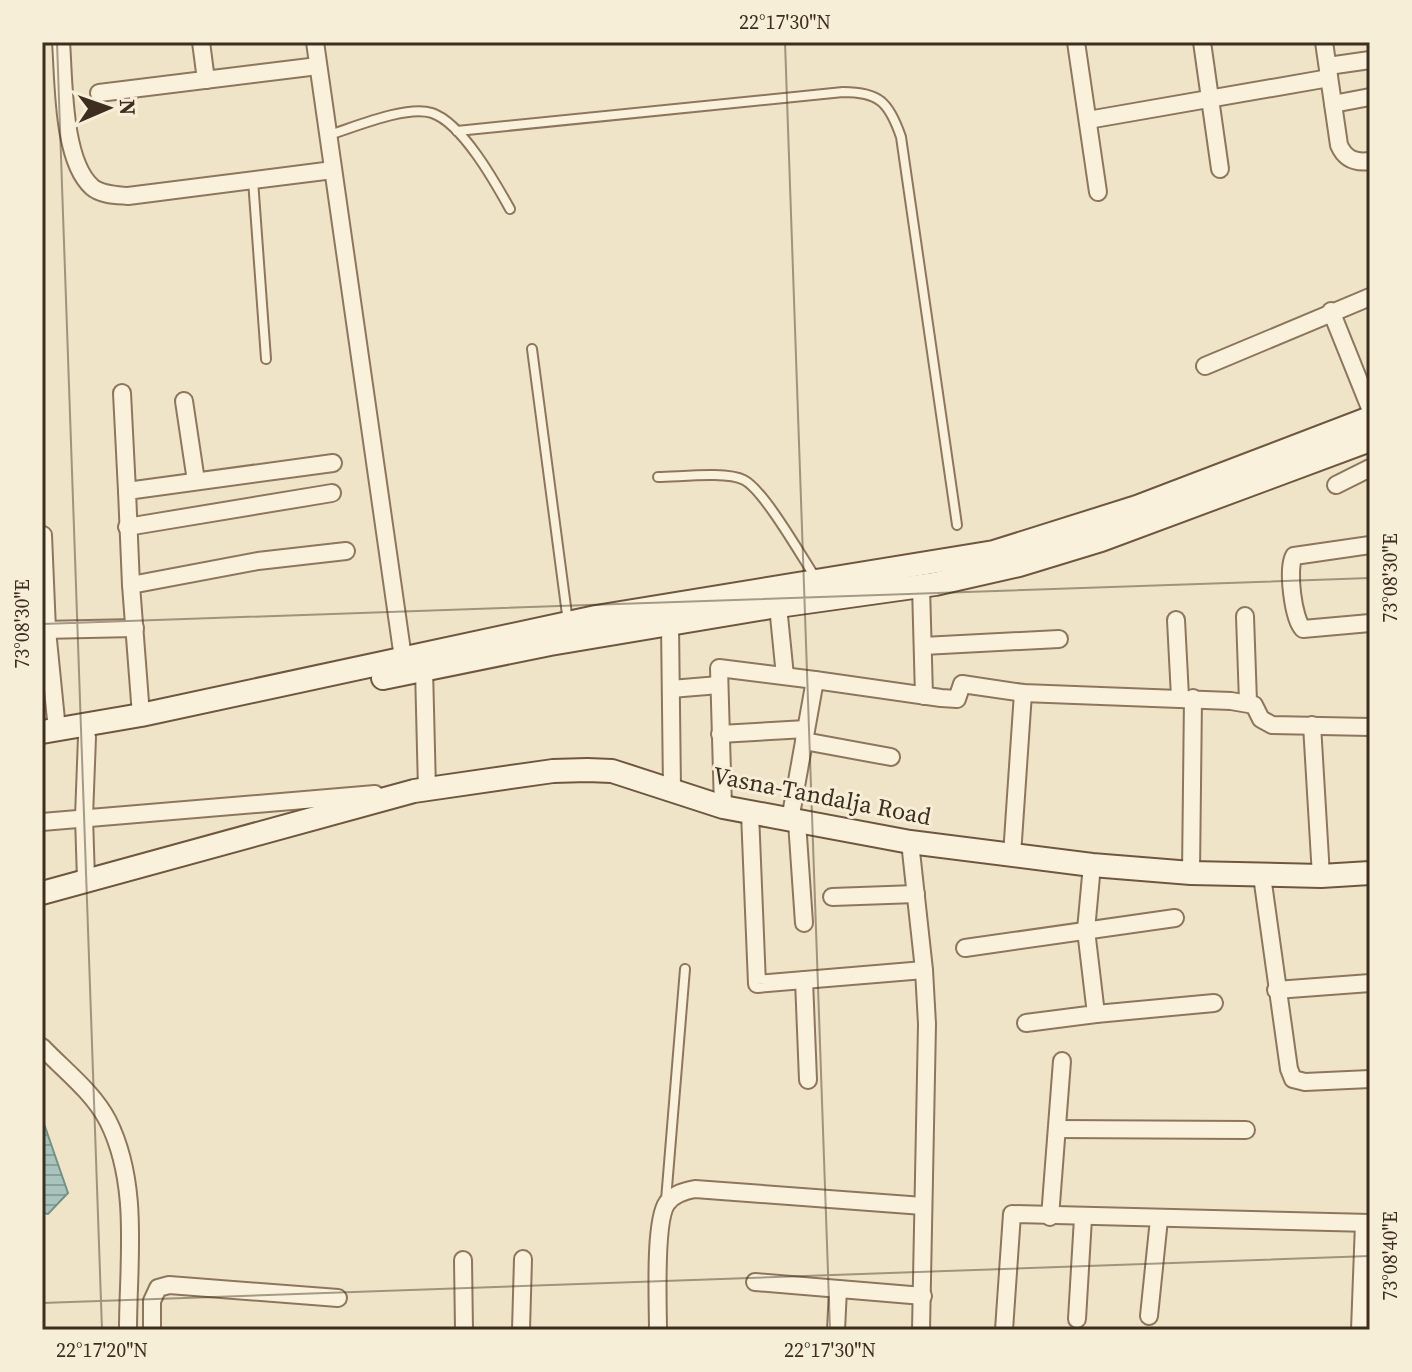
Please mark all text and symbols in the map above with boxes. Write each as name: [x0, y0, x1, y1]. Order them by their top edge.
text: 22°17'30"N: [739, 8, 831, 36]
north arrow: [68, 68, 148, 148]
text: N: [113, 99, 143, 116]
text: 73°08'30"E: [1376, 533, 1404, 623]
text: 73°08'30"E: [8, 579, 36, 669]
street label: Vasna-Tandalja Road: [710, 758, 934, 833]
text: 73°08'40"E: [1376, 1211, 1404, 1301]
text: 22°17'20"N: [56, 1336, 148, 1364]
text: 22°17'30"N: [784, 1336, 876, 1364]

